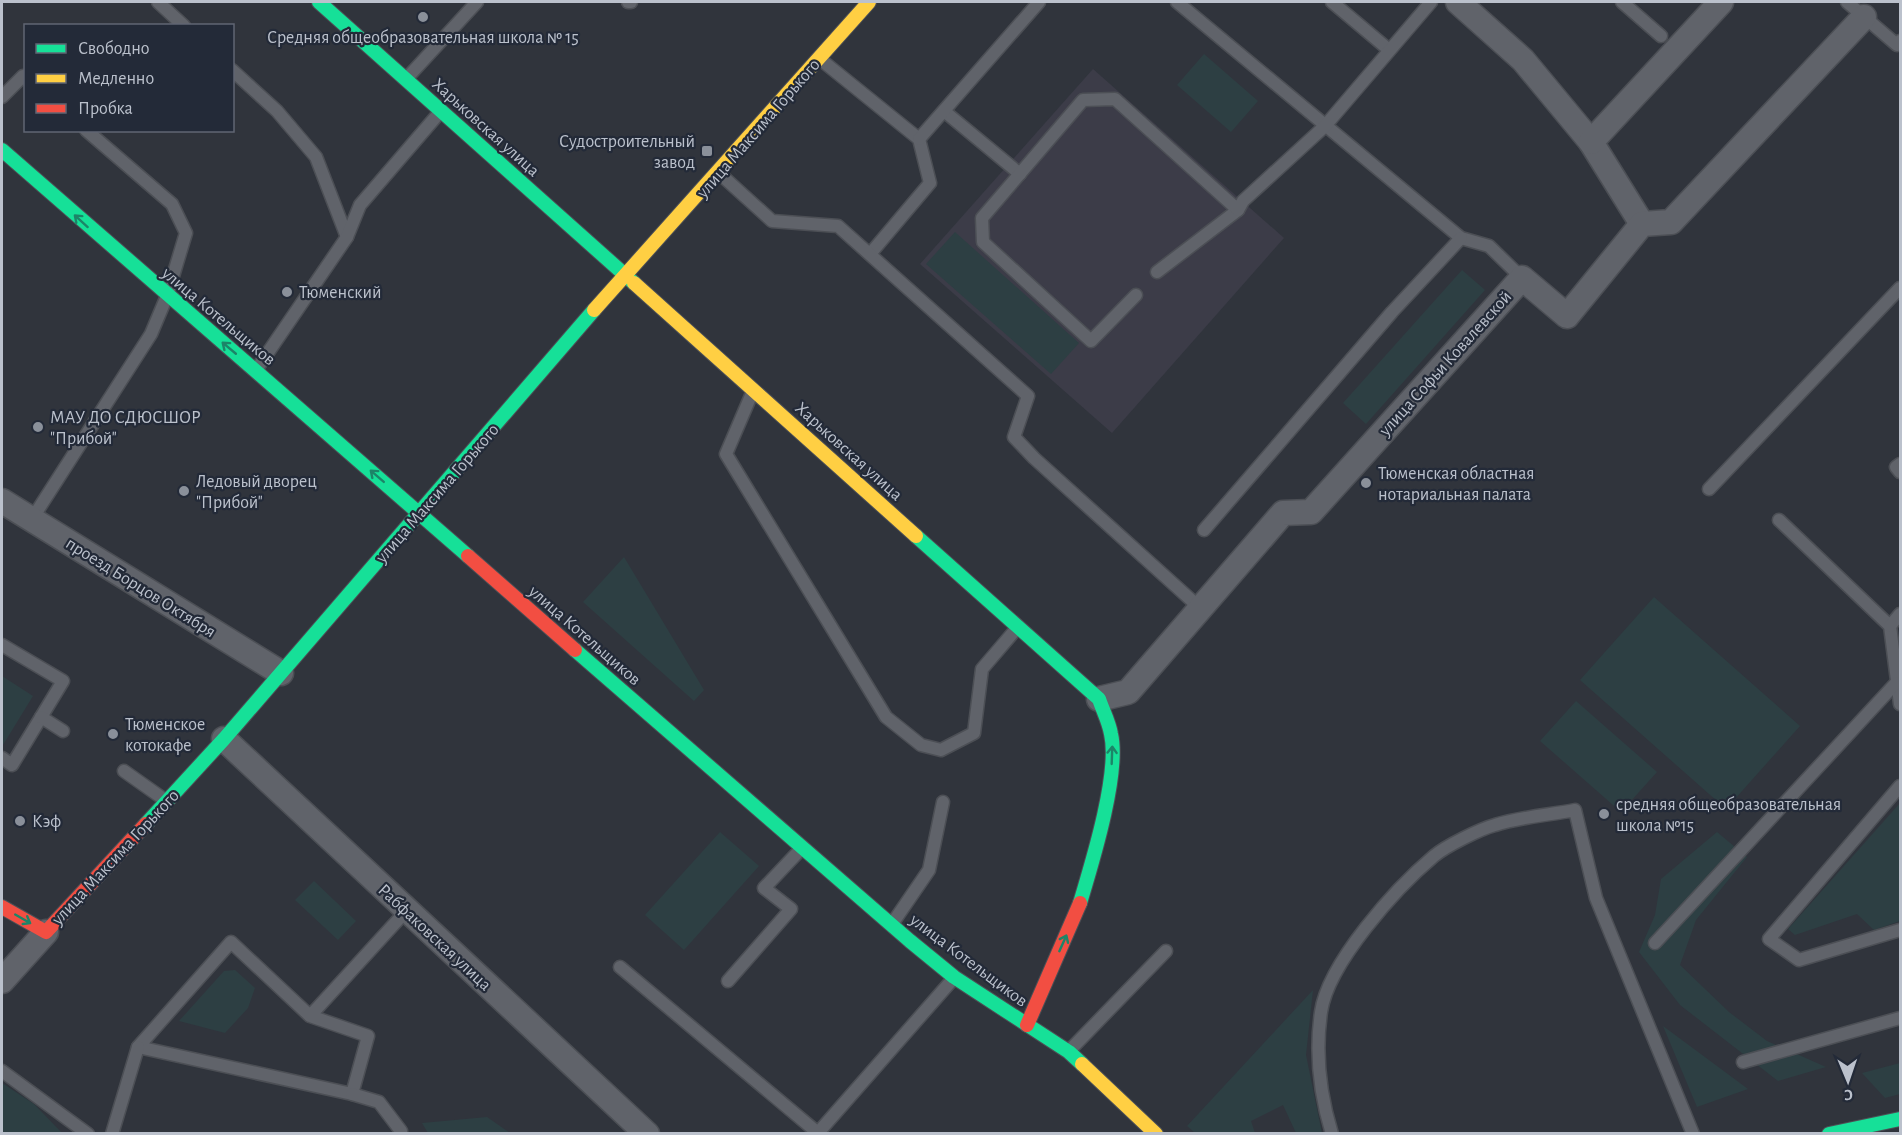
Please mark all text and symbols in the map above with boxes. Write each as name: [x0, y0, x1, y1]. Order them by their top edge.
marker: Средняя общеобразовательная школа № 15: [416, 10, 430, 24]
legend: [24, 24, 234, 132]
place label: Средняя общеобразовательная школа № 15: [267, 28, 579, 47]
text: Свободно: [78, 39, 150, 58]
street label: улица Максима Горького: [693, 56, 824, 202]
text: Медленно: [78, 70, 154, 88]
street label: Харьковская улица: [428, 75, 542, 180]
text: Пробка: [78, 99, 133, 118]
place label: Судостроительный завод: [559, 133, 695, 172]
marker: Судостроительный завод: [700, 144, 714, 158]
one-way arrow: [74, 214, 89, 228]
street label: улица Котельщиков: [157, 264, 279, 369]
place label: Тюменский: [299, 284, 381, 302]
marker: Тюменский: [280, 285, 294, 299]
street label: улица Софьи Ковалевской: [1375, 288, 1515, 440]
one-way arrow: [221, 342, 237, 355]
street label: Харьковская улица: [791, 399, 905, 504]
place label: МАУ ДО СДЮСШОР "Прибой": [50, 409, 201, 448]
marker: МАУ ДО СДЮСШОР "Прибой": [31, 420, 45, 434]
street label: улица Максима Горького: [372, 421, 503, 567]
place label: Тюменская областная нотариальная палата: [1378, 464, 1535, 504]
one-way arrow: [369, 469, 385, 482]
place label: Ледовый дворец "Прибой": [196, 473, 317, 512]
marker: Тюменская областная нотариальная палата: [1359, 476, 1373, 490]
marker: Ледовый дворец "Прибой": [177, 484, 191, 498]
street label: проезд Борцов Октября: [62, 533, 219, 641]
street label: улица Котельщиков: [524, 582, 644, 689]
place label: Тюменское котокафе: [125, 716, 205, 755]
marker: Тюменское котокафе: [106, 727, 120, 741]
one-way arrow: [1106, 746, 1118, 766]
street label: улица Максима Горького: [48, 787, 183, 929]
place label: средняя общеобразовательная школа №15: [1616, 795, 1841, 835]
marker: средняя общеобразовательная школа №15: [1597, 807, 1611, 821]
place label: Кэф: [32, 813, 61, 831]
marker: Кэф: [13, 814, 27, 828]
street label: Рабфаковская улица: [374, 880, 495, 995]
street label: улица Котельщиков: [905, 910, 1031, 1011]
one-way arrow: [15, 914, 32, 926]
one-way arrow: [1058, 934, 1069, 952]
north arrow: [1818, 1051, 1878, 1111]
text: С: [1844, 1087, 1853, 1103]

